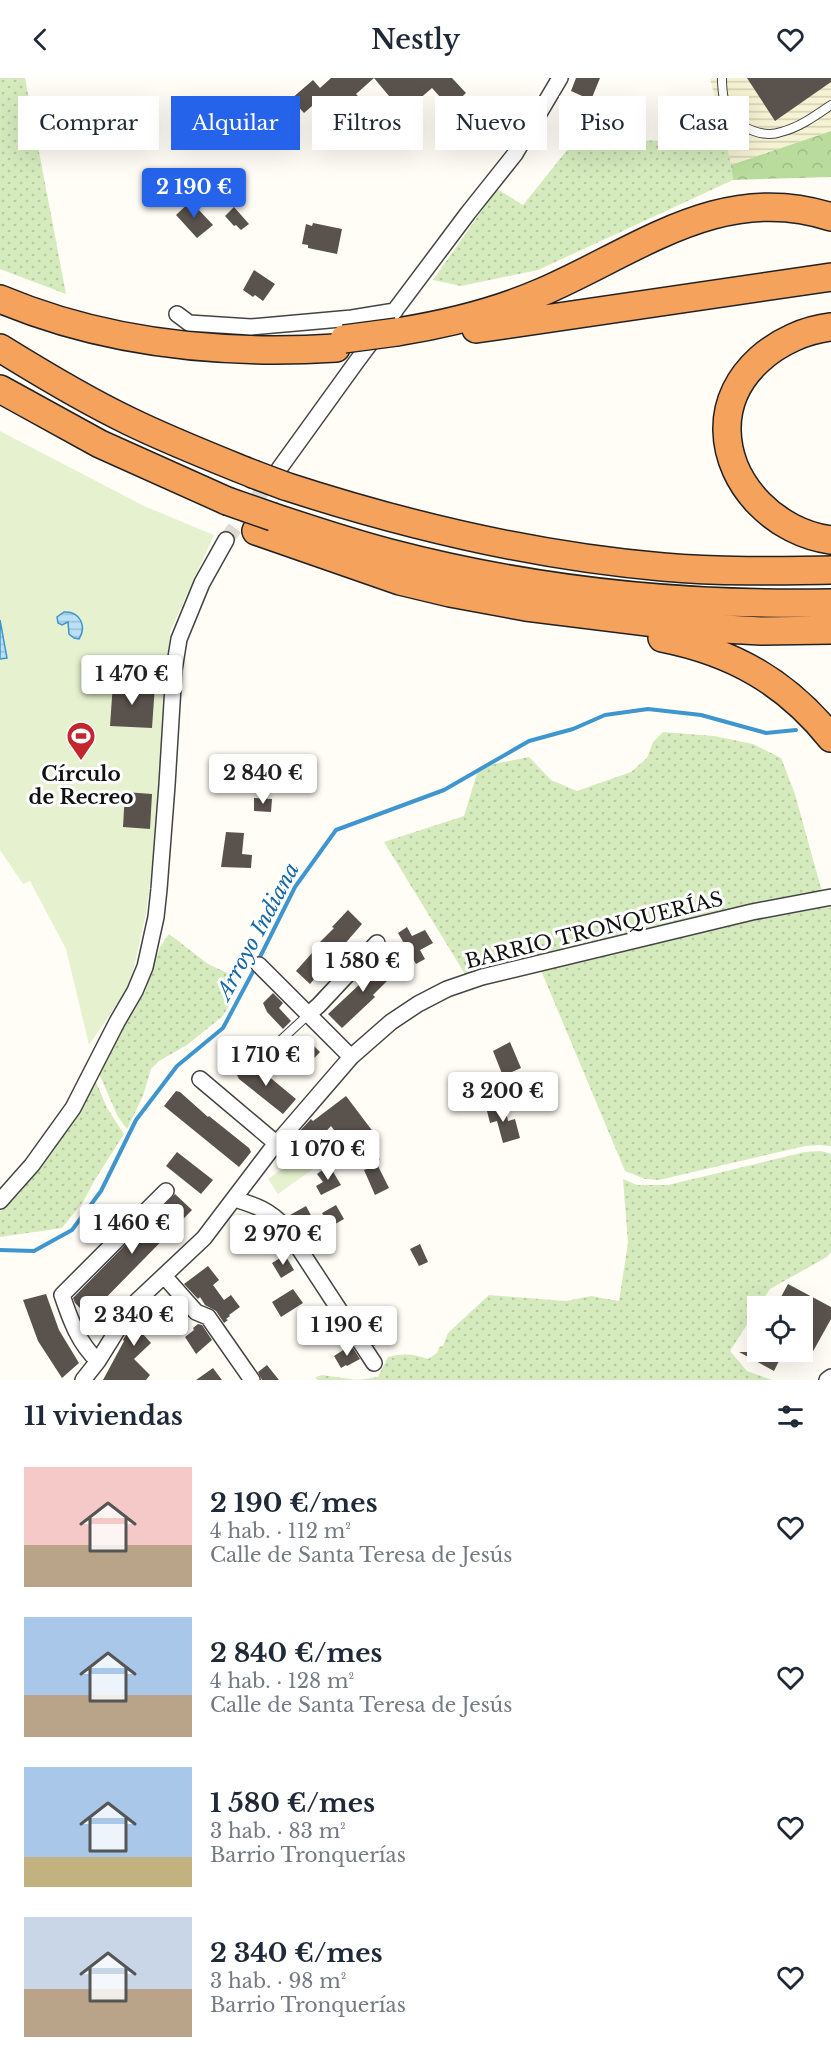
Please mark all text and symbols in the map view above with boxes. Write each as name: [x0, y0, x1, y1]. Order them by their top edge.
icon: back: [24, 23, 57, 56]
text: Nestly: [371, 23, 460, 56]
icon: heart: [774, 23, 807, 56]
chip: Comprar: [18, 96, 159, 150]
chip: Alquilar: [171, 96, 300, 150]
chip: Filtros: [312, 96, 423, 150]
chip: Nuevo: [435, 96, 547, 150]
chip: Piso: [559, 96, 646, 150]
chip: Casa: [658, 96, 749, 150]
pin: 2 190 €: [139, 168, 249, 219]
text: 2 190 €: [156, 175, 232, 199]
pin: 1 470 €: [77, 655, 187, 706]
text: 1 470 €: [95, 662, 169, 686]
sports icon: Círculo de Recreo: [65, 720, 97, 762]
pin: 2 840 €: [208, 754, 318, 805]
text: 2 840 €: [223, 761, 303, 785]
place label: Círculo de Recreo: [29, 762, 133, 809]
water label: Arroyo Indiana: [210, 858, 305, 1006]
street label: BARRIO TRONQUERÍAS: [462, 885, 725, 974]
pin: 1 580 €: [308, 942, 418, 993]
text: 1 580 €: [326, 949, 400, 973]
pin: 1 710 €: [211, 1036, 321, 1087]
text: 1 710 €: [231, 1043, 301, 1067]
pin: 3 200 €: [448, 1072, 558, 1123]
text: 3 200 €: [462, 1079, 544, 1103]
pin: 1 070 €: [273, 1130, 383, 1181]
text: 1 070 €: [290, 1137, 366, 1161]
pin: 1 460 €: [77, 1204, 187, 1255]
text: 1 460 €: [94, 1211, 170, 1235]
pin: 2 970 €: [228, 1215, 338, 1266]
text: 2 970 €: [244, 1222, 322, 1246]
pin: 2 340 €: [79, 1296, 189, 1347]
map controls: [747, 1296, 813, 1362]
button: locate: [747, 1296, 813, 1362]
text: 2 340 €: [94, 1303, 174, 1327]
pin: 1 190 €: [292, 1306, 402, 1357]
text: 1 190 €: [311, 1313, 383, 1337]
text: 11 viviendas: [24, 1400, 183, 1432]
icon: filters: [774, 1400, 807, 1433]
text: 2 190 €/mes: [210, 1487, 378, 1519]
icon: home: [72, 1491, 144, 1563]
icon: heart: [774, 1511, 807, 1544]
text: 4 hab. · 112 m²: [210, 1519, 351, 1543]
text: Calle de Santa Teresa de Jesús: [210, 1543, 512, 1567]
text: 2 840 €/mes: [210, 1637, 382, 1669]
icon: home: [72, 1641, 144, 1713]
icon: heart: [774, 1661, 807, 1694]
text: 4 hab. · 128 m²: [210, 1669, 354, 1693]
text: Calle de Santa Teresa de Jesús: [210, 1693, 512, 1717]
text: 1 580 €/mes: [210, 1787, 375, 1819]
icon: home: [72, 1791, 144, 1863]
icon: heart: [774, 1811, 807, 1844]
text: 3 hab. · 83 m²: [210, 1819, 346, 1843]
text: Barrio Tronquerías: [210, 1843, 406, 1867]
text: 2 340 €/mes: [210, 1937, 383, 1969]
icon: home: [72, 1941, 144, 2013]
icon: heart: [774, 1961, 807, 1994]
text: 3 hab. · 98 m²: [210, 1969, 346, 1993]
text: Barrio Tronquerías: [210, 1993, 406, 2017]

